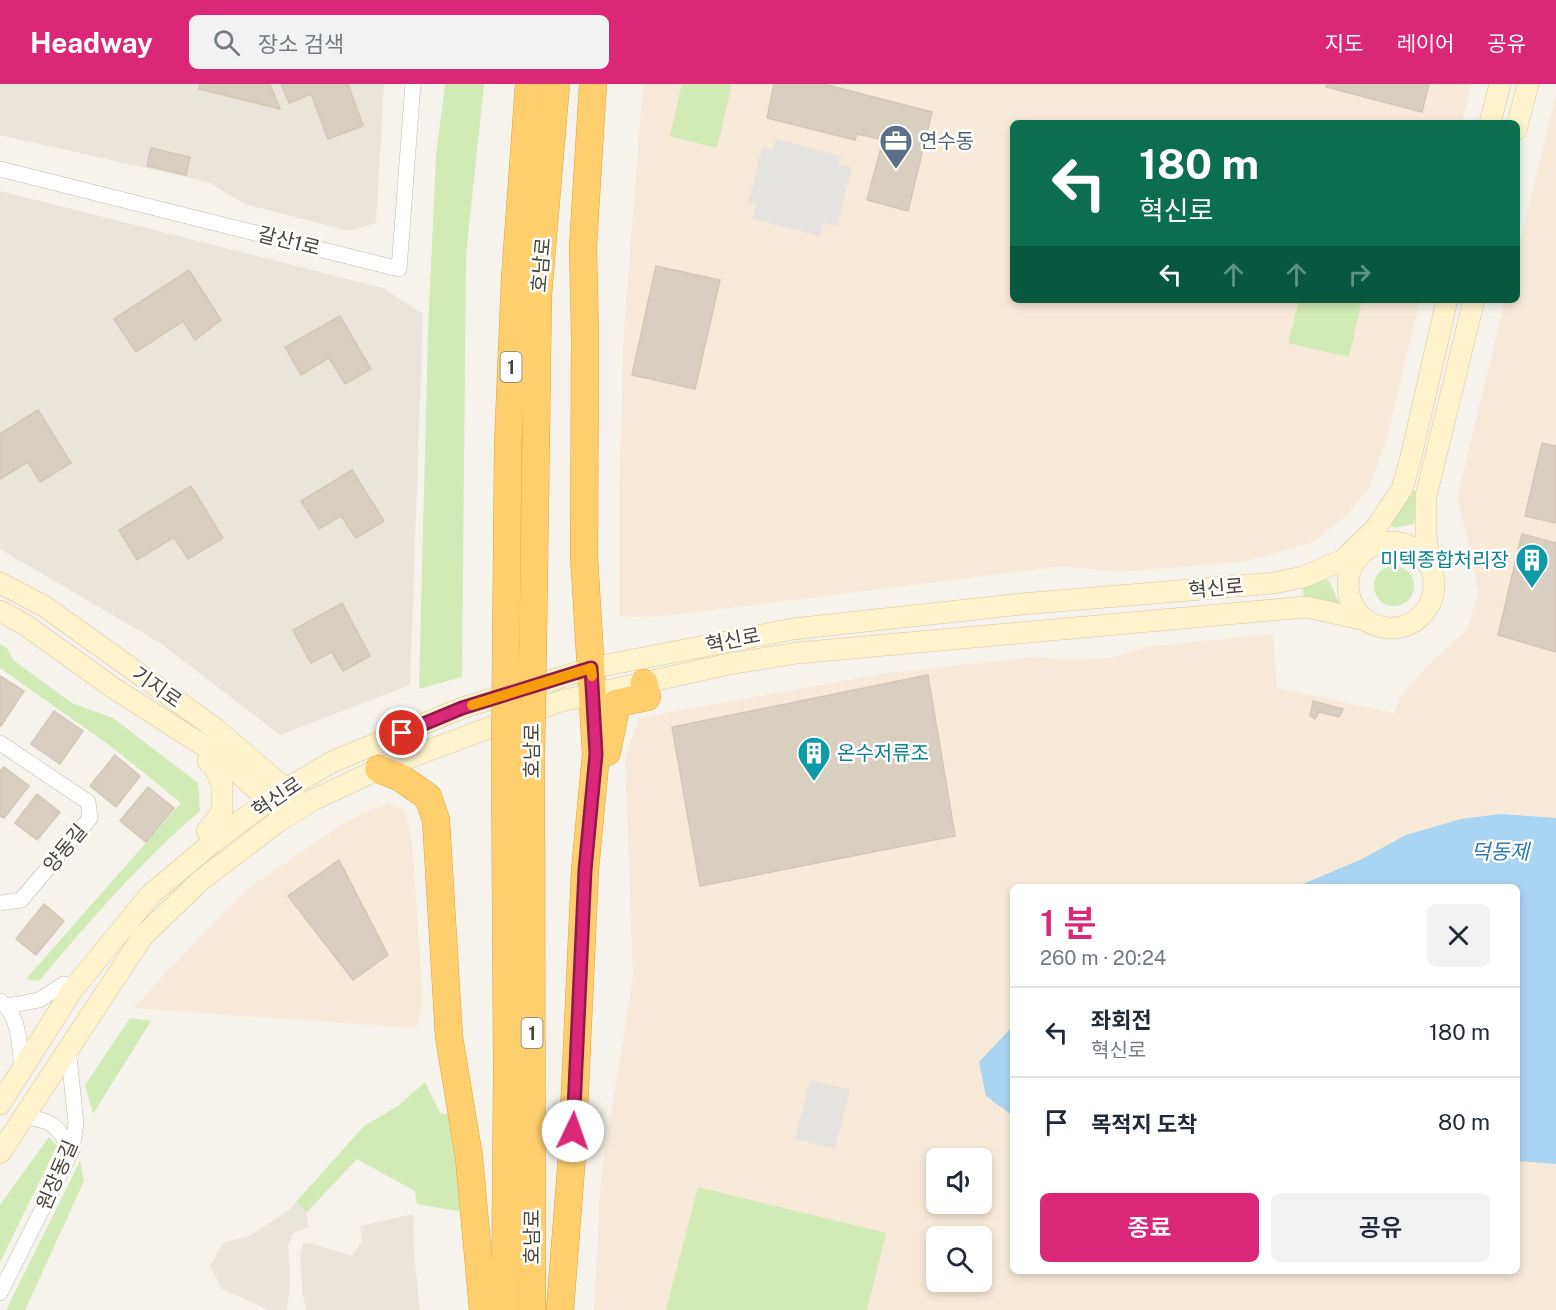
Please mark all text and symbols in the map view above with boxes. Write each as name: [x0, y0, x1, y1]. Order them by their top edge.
search box: [189, 15, 609, 69]
text: Headway: [30, 26, 153, 59]
icon: search: [210, 26, 243, 59]
text: 장소 검색: [258, 31, 344, 57]
text: 지도: [1325, 31, 1363, 56]
text: 레이어: [1396, 31, 1454, 56]
text: 공유: [1487, 31, 1526, 56]
office icon: 연수동: [878, 123, 914, 170]
place label: 연수동: [919, 129, 974, 153]
text: 180 m: [1139, 139, 1259, 188]
icon: left: [1040, 144, 1118, 222]
text: 혁신로: [1139, 194, 1214, 226]
street label: 갈산1로: [255, 222, 323, 260]
street label: 호남로: [527, 236, 555, 294]
icon: left: [1154, 258, 1187, 291]
icon: ahead: [1217, 258, 1250, 291]
icon: ahead: [1280, 258, 1313, 291]
icon: right: [1343, 258, 1376, 291]
road number: 1: [500, 352, 522, 382]
building icon: 미텍종합처리장: [1514, 542, 1550, 589]
place label: 미텍종합처리장: [1380, 548, 1509, 572]
street label: 혁신로: [1187, 574, 1245, 602]
street label: 혁신로: [704, 623, 762, 657]
street label: 기지로: [128, 661, 186, 713]
pin: [376, 707, 427, 758]
icon: arrive: [385, 716, 418, 749]
street label: 호남로: [520, 723, 544, 779]
building icon: 온수저류조: [796, 735, 832, 782]
place label: 온수저류조: [837, 741, 929, 765]
street label: 혁신로: [247, 772, 307, 822]
street label: 양동길: [38, 819, 92, 877]
water label: 덕동제: [1471, 839, 1532, 864]
text: 1 분: [1040, 902, 1097, 944]
button: close: [1427, 904, 1490, 967]
text: 260 m · 20:24: [1040, 946, 1166, 970]
text: 좌회전: [1091, 1007, 1152, 1033]
icon: left: [1040, 1016, 1073, 1049]
road number: 1: [522, 1018, 542, 1048]
text: 180 m: [1429, 1019, 1490, 1045]
text: 혁신로: [1091, 1038, 1146, 1062]
position arrow: [541, 1099, 605, 1163]
icon: arrive: [1040, 1106, 1073, 1139]
text: 80 m: [1438, 1109, 1490, 1135]
text: 목적지 도착: [1091, 1111, 1197, 1137]
street label: 원장동길: [32, 1136, 82, 1214]
map controls: [926, 1148, 992, 1292]
button: sound: [926, 1148, 992, 1214]
button: 종료: [1040, 1193, 1259, 1262]
button: 공유: [1271, 1193, 1490, 1262]
street label: 호남로: [520, 1209, 544, 1265]
button: search: [926, 1226, 992, 1292]

